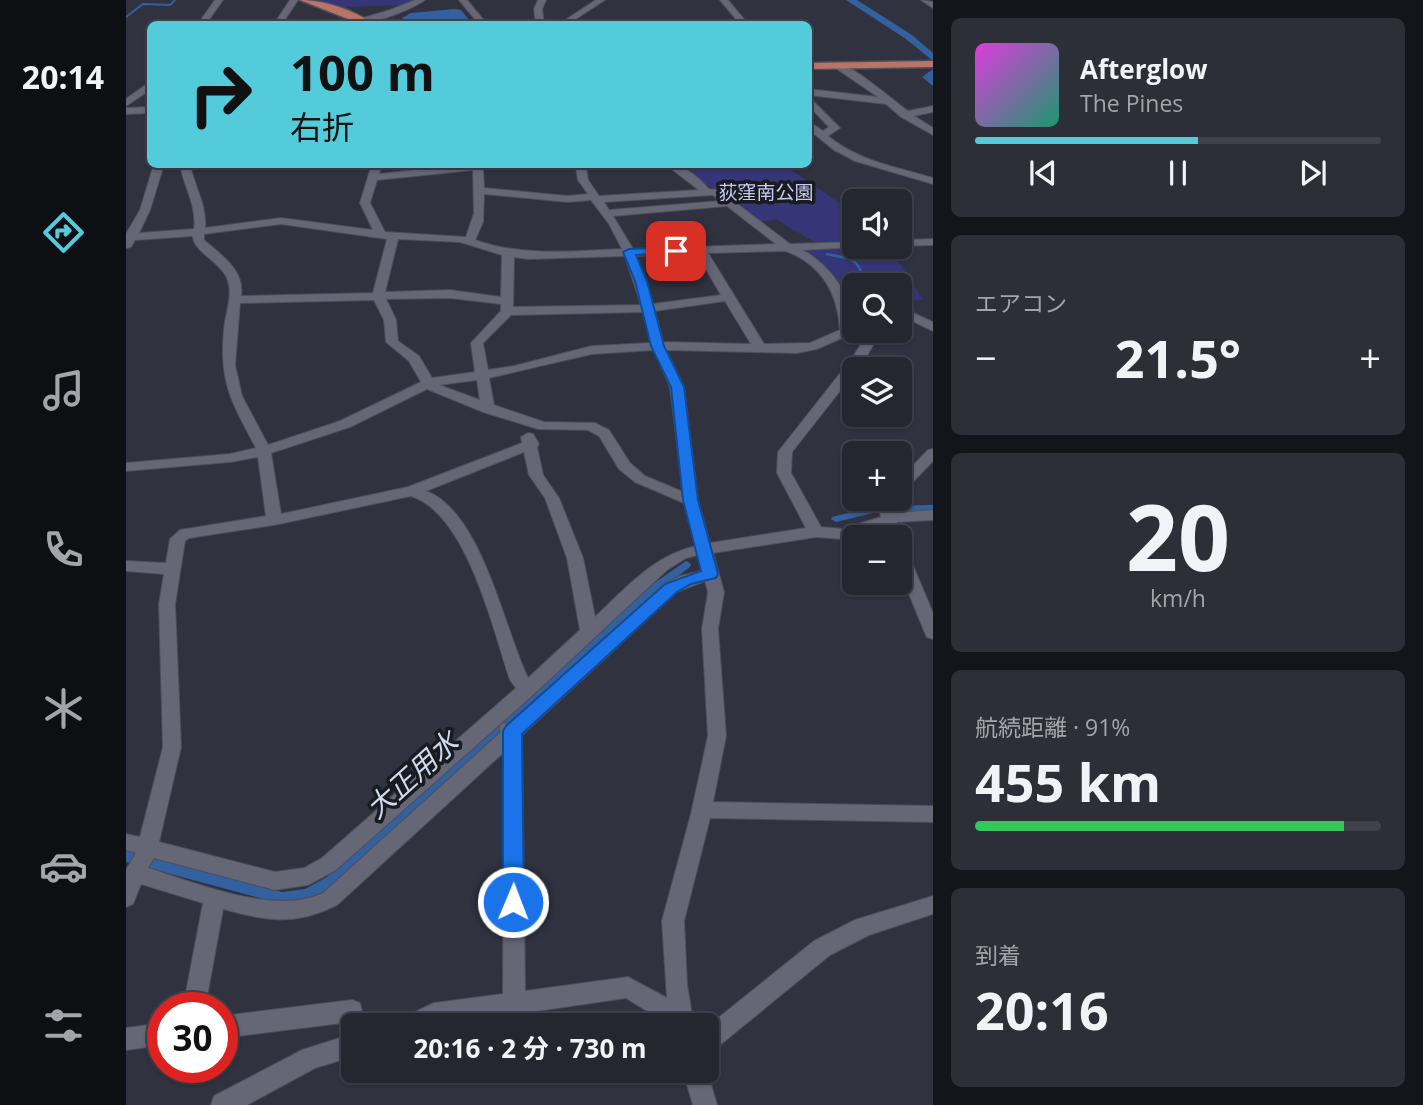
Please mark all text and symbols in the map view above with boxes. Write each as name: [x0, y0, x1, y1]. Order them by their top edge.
text: 100 m: [290, 39, 435, 105]
icon: right: [175, 49, 266, 140]
text: Afterglow: [1080, 51, 1207, 87]
text: 20:14: [22, 55, 104, 98]
text: The Pines: [1080, 87, 1183, 119]
text: 右折: [290, 105, 354, 148]
icon: previous: [1024, 154, 1062, 192]
icon: pause: [1159, 154, 1197, 192]
icon: next: [1294, 154, 1332, 192]
park label: 荻窪南公園: [718, 179, 814, 205]
map controls: [842, 189, 912, 595]
button: sound: [842, 189, 912, 259]
icon: directions: [39, 208, 88, 257]
pin: [646, 221, 706, 281]
icon: arrive: [657, 232, 695, 270]
button: search: [842, 273, 912, 343]
text: エアコン: [975, 287, 1067, 319]
text: 21.5°: [1115, 322, 1241, 393]
text: −: [975, 331, 997, 383]
text: +: [1359, 331, 1381, 383]
button: layers: [842, 357, 912, 427]
icon: music: [39, 366, 88, 415]
button: +: [842, 441, 912, 511]
text: 20: [1126, 474, 1230, 598]
icon: phone: [39, 525, 88, 574]
button: −: [842, 525, 912, 595]
text: km/h: [1150, 582, 1206, 614]
icon: climate: [39, 684, 88, 733]
text: 航続距離 · 91%: [975, 711, 1130, 743]
water label: 大正用水: [357, 721, 468, 826]
text: 455 km: [975, 746, 1161, 817]
icon: car: [39, 842, 88, 891]
position arrow: [476, 865, 550, 939]
text: 到着: [975, 939, 1021, 971]
text: 20:16: [975, 974, 1109, 1045]
speed limit sign: 30: [147, 992, 238, 1083]
icon: filters: [39, 1001, 88, 1050]
text: 20:16 · 2 分 · 730 m: [413, 1030, 647, 1066]

